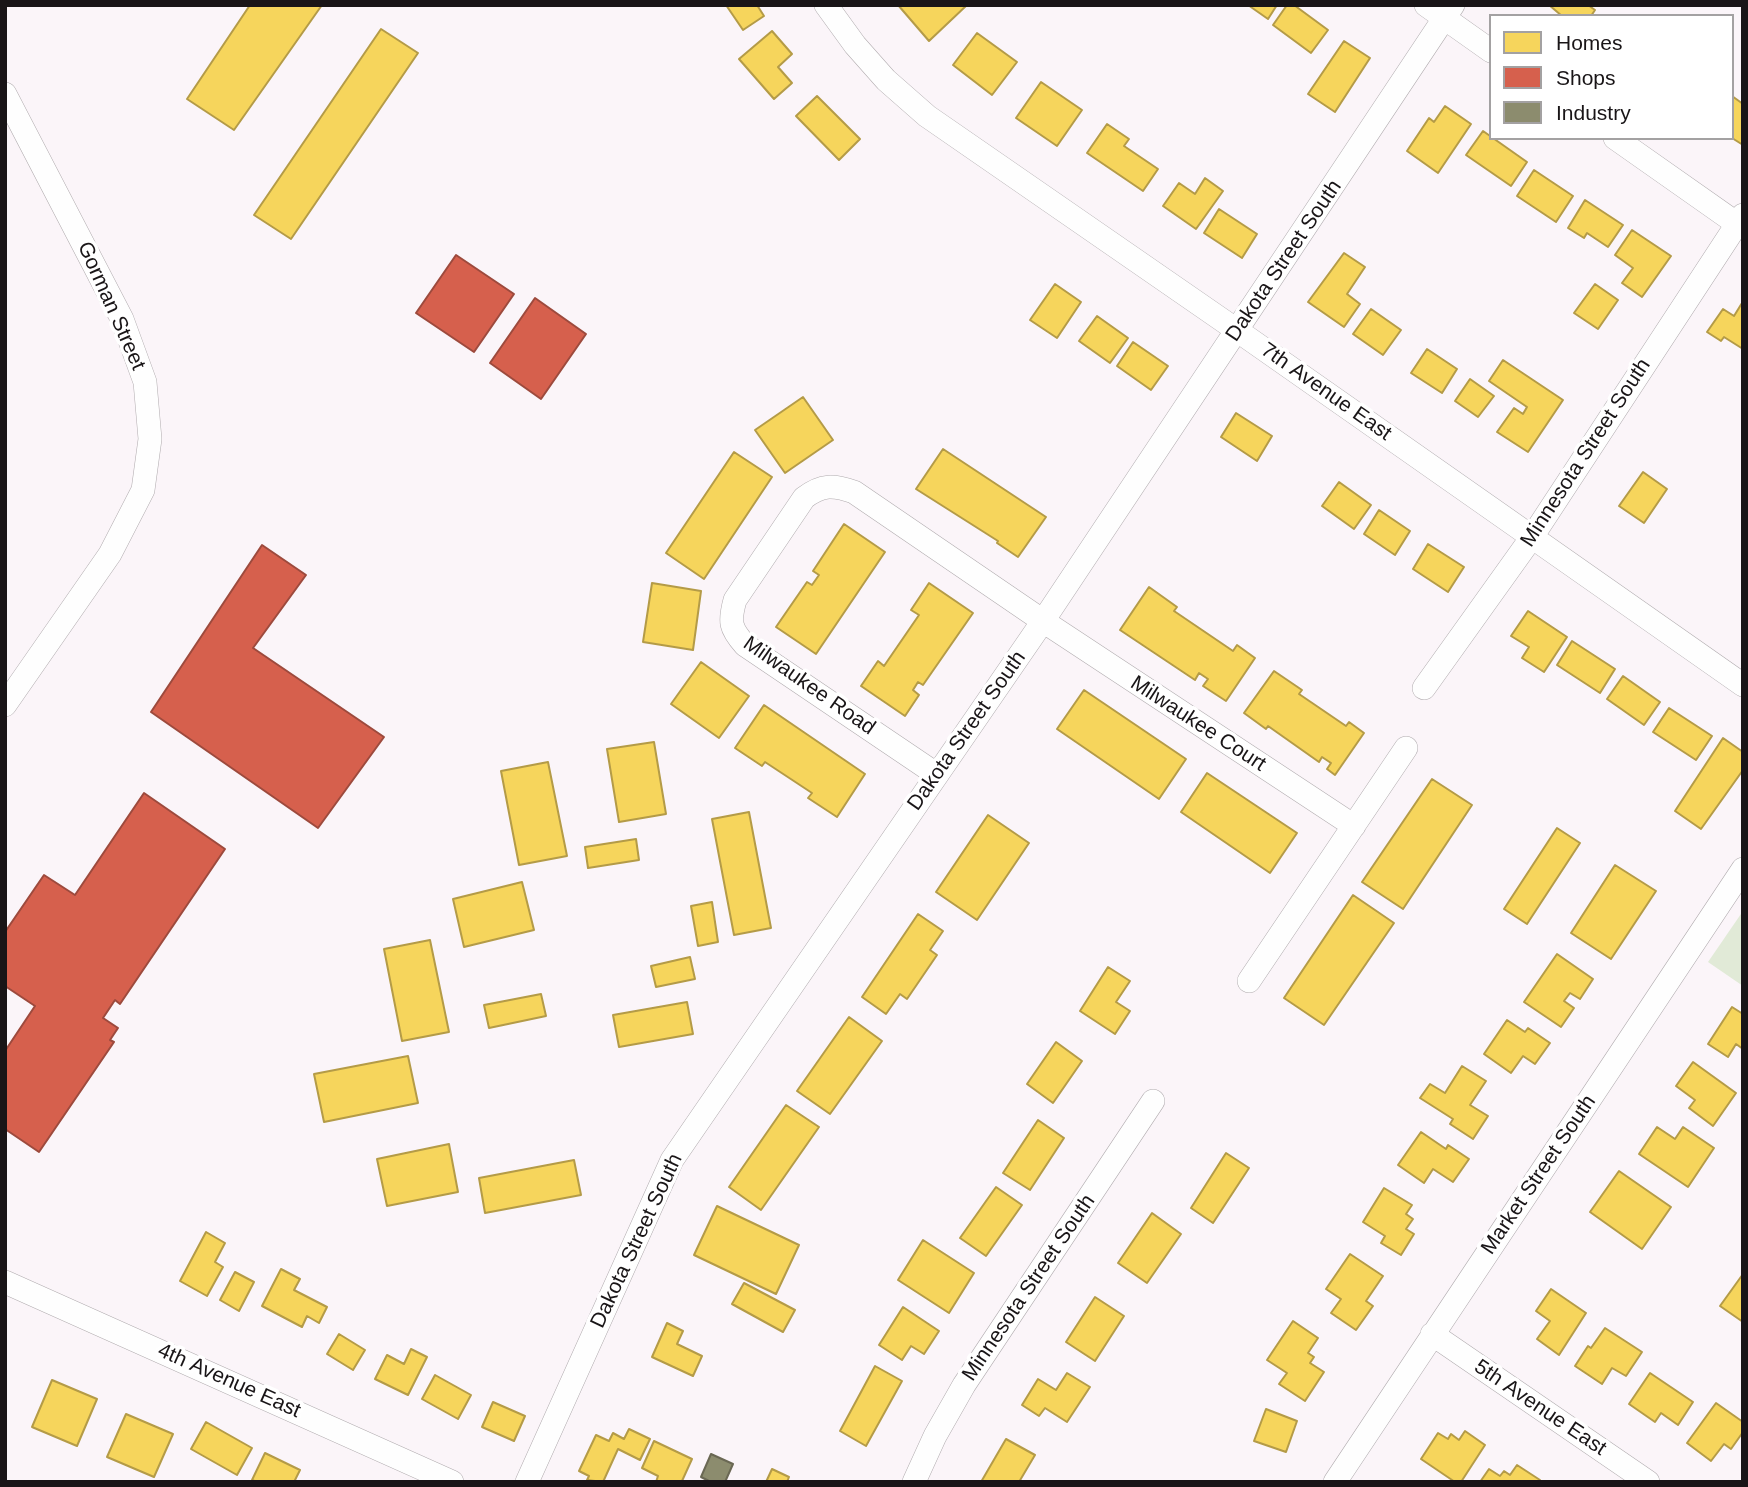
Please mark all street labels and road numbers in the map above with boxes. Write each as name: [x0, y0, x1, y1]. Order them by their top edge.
street label: Dakota Street South: [1221, 176, 1347, 346]
street label: Gorman Street: [71, 238, 151, 374]
street label: 7th Avenue East: [1256, 338, 1396, 446]
street label: Minnesota Street South: [1516, 354, 1656, 552]
street label: Milwaukee Road: [738, 631, 880, 741]
street label: Dakota Street South: [902, 646, 1032, 816]
street label: Milwaukee Court: [1126, 671, 1270, 777]
street label: Market Street South: [1476, 1091, 1602, 1259]
street label: Dakota Street South: [586, 1150, 688, 1332]
street label: Minnesota Street South: [957, 1190, 1101, 1386]
street label: 4th Avenue East: [154, 1338, 304, 1424]
street label: 5th Avenue East: [1469, 1355, 1611, 1461]

